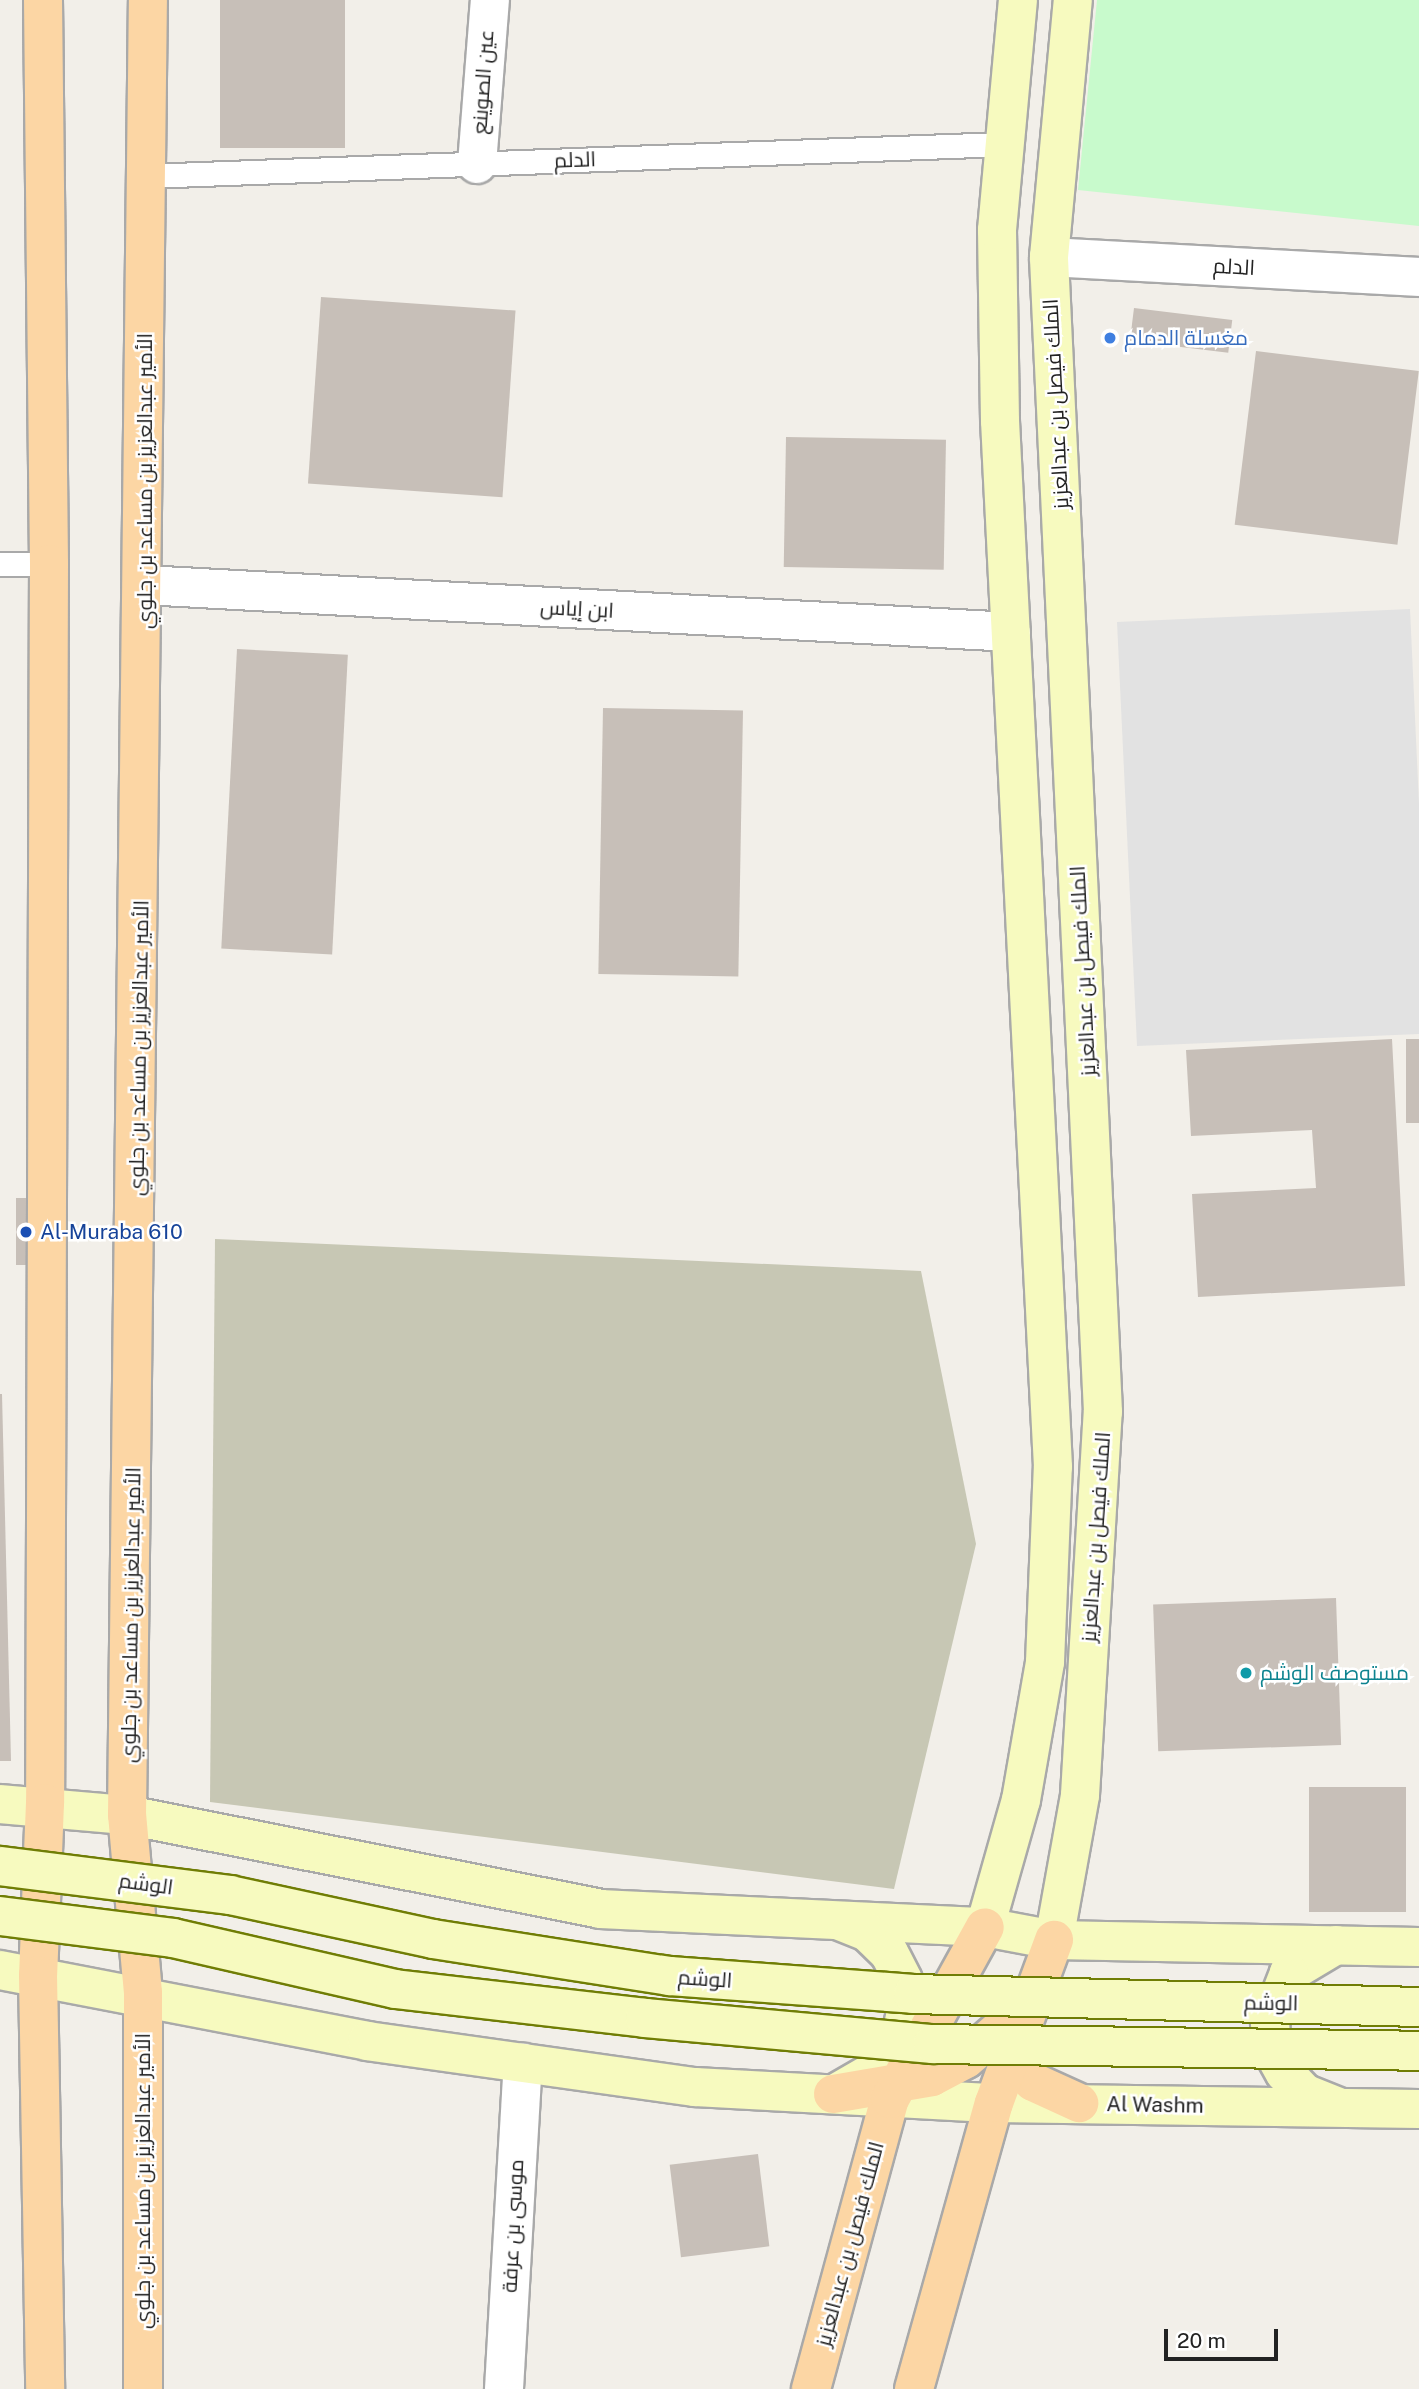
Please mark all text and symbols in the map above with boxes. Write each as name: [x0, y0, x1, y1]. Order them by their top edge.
street label: عين الصوينع: [467, 29, 499, 135]
street label: الدلم: [553, 147, 597, 173]
street label: الدلم: [1212, 253, 1256, 281]
street label: الملك فيصل بن عبدالعزيز: [1038, 298, 1074, 510]
place label: مغسلة الدمام: [1124, 325, 1248, 351]
marker: مغسلة الدمام: [1102, 330, 1118, 346]
street label: الأمير عبدالعزيز بن مساعد بن جلوي: [132, 333, 158, 629]
street label: ابن إياس: [539, 594, 615, 624]
street label: الملك فيصل بن عبدالعزيز: [1065, 865, 1101, 1077]
street label: الأمير عبدالعزيز بن مساعد بن جلوي: [124, 900, 154, 1196]
place label: Al-Muraba 610: [40, 1219, 183, 1245]
marker: Al-Muraba 610: [18, 1224, 34, 1240]
street label: الملك فيصل بن عبدالعزيز: [1076, 1431, 1116, 1643]
street label: الأمير عبدالعزيز بن مساعد بن جلوي: [116, 1467, 146, 1763]
place label: مستوصف الوشم: [1260, 1660, 1409, 1686]
marker: مستوصف الوشم: [1238, 1665, 1254, 1681]
street label: الوشم: [117, 1868, 175, 1900]
street label: الوشم: [677, 1965, 733, 1993]
street label: الوشم: [1243, 1990, 1299, 2016]
street label: الأمير عبدالعزيز بن مساعد بن جلوي: [130, 2033, 156, 2329]
street label: Al Washm: [1106, 2092, 1204, 2118]
street label: الملك فيصل بن عبدالعزيز: [811, 2139, 889, 2349]
street label: موسى بن عرفة: [497, 2159, 529, 2293]
scale bar: [1167, 2316, 1281, 2360]
text: 20 m: [1177, 2328, 1226, 2353]

